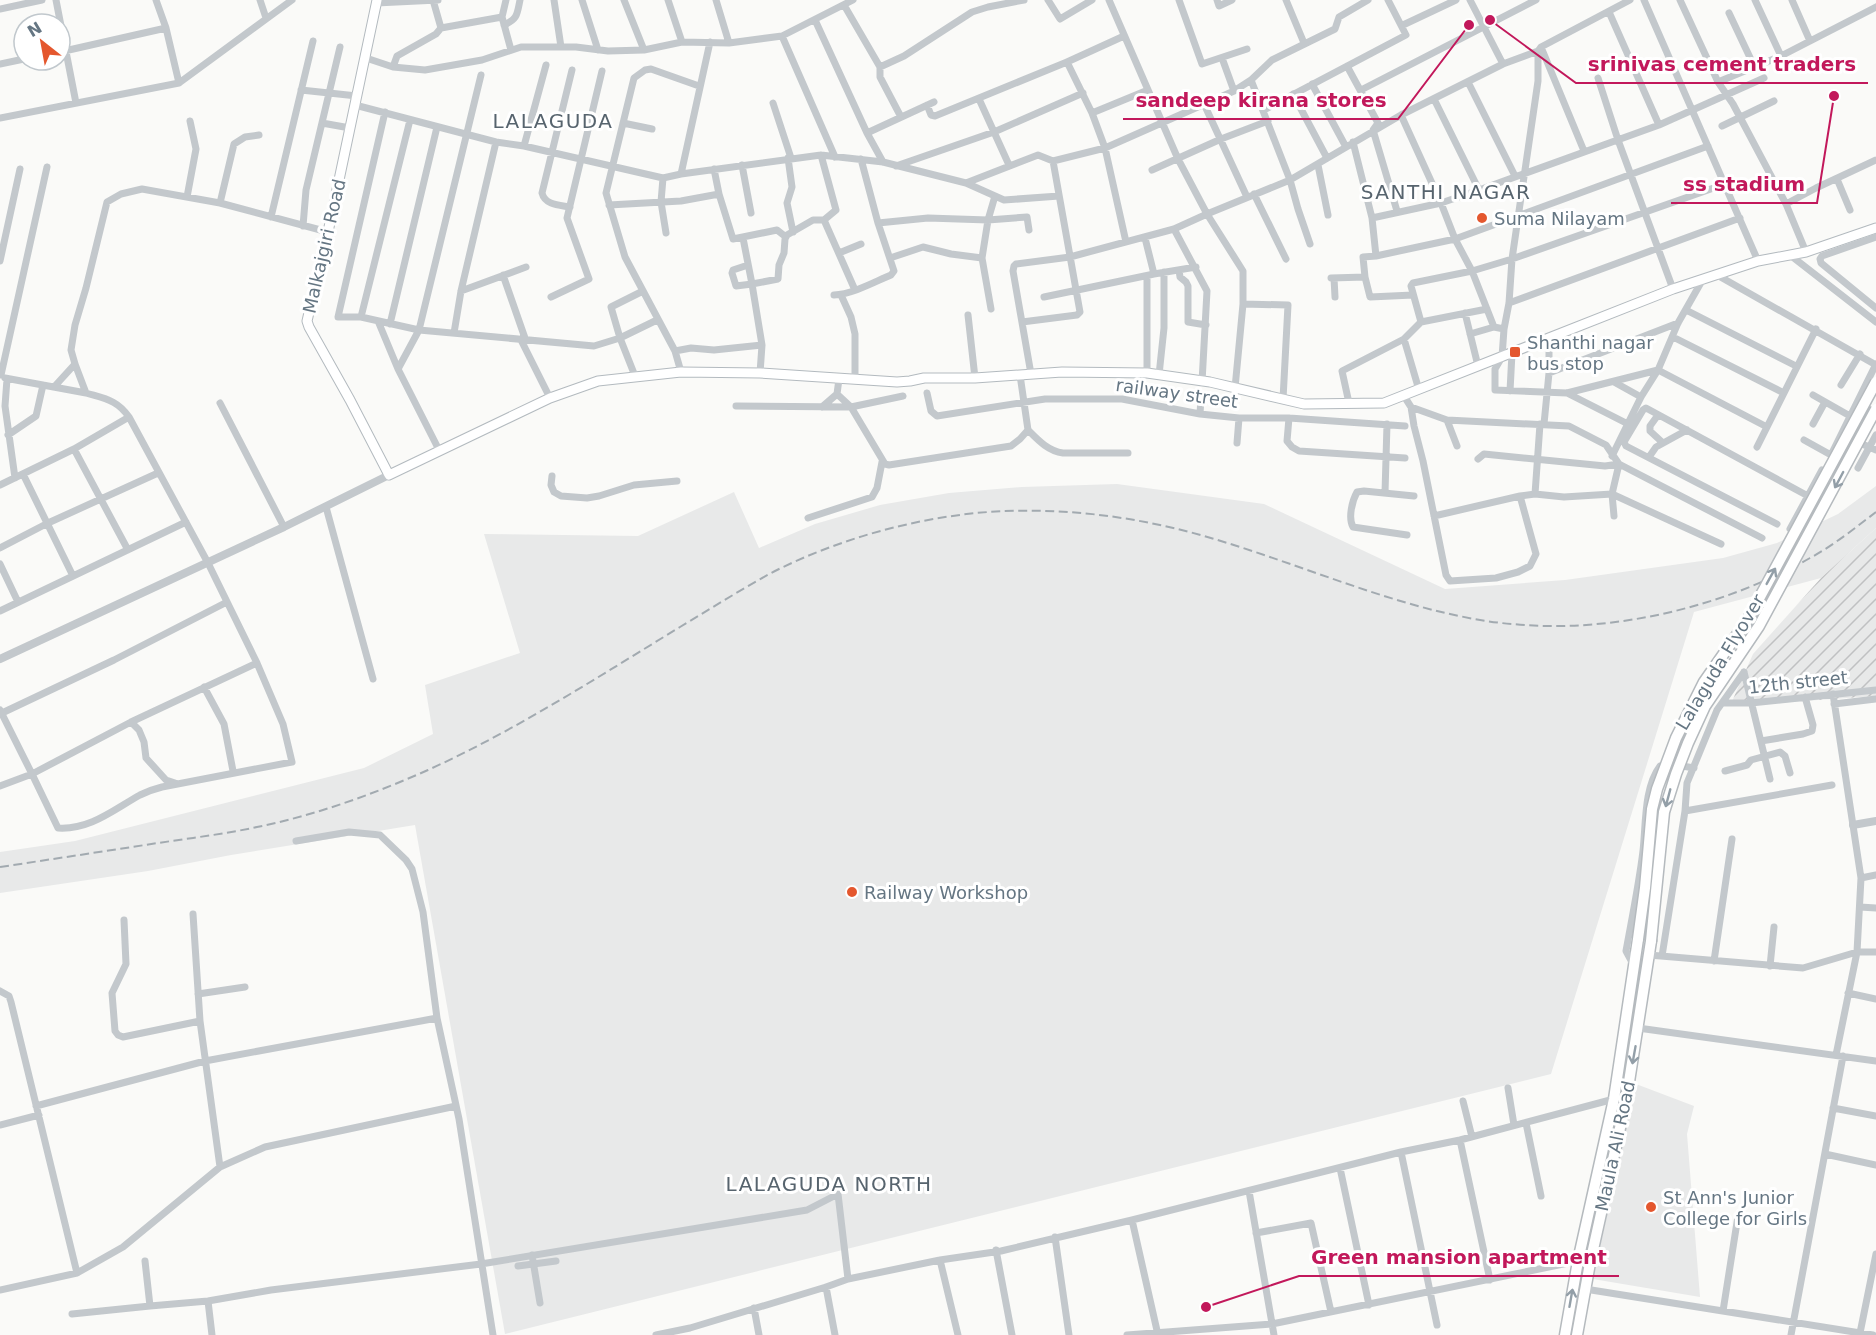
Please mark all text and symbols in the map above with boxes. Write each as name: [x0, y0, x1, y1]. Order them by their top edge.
north arrow: [12, 12, 72, 72]
text: N: [24, 18, 45, 41]
callout: srinivas cement traders: [1576, 45, 1868, 83]
text: srinivas cement traders: [1588, 52, 1856, 76]
callout: sandeep kirana stores: [1123, 81, 1398, 119]
text: sandeep kirana stores: [1135, 88, 1387, 112]
district label: LALAGUDA: [492, 109, 614, 133]
callout: ss stadium: [1671, 165, 1817, 203]
text: ss stadium: [1683, 172, 1805, 196]
street label: Malkajgiri Road: [298, 177, 350, 315]
district label: SANTHI NAGAR: [1361, 180, 1531, 204]
place label: Suma Nilayam: [1494, 208, 1625, 229]
marker: Suma Nilayam: [1475, 211, 1489, 225]
place label: Shanthi nagar bus stop: [1527, 332, 1654, 374]
marker: Shanthi nagar bus stop: [1508, 345, 1522, 359]
street label: railway street: [1115, 374, 1239, 412]
one-way arrow: [1833, 470, 1844, 488]
one-way arrow: [1766, 567, 1777, 585]
street label: Lalaguda Flyover: [1671, 590, 1769, 734]
street label: 12th street: [1747, 666, 1849, 698]
one-way arrow: [1662, 788, 1673, 807]
place label: Railway Workshop: [864, 882, 1028, 903]
marker: Railway Workshop: [845, 885, 859, 899]
one-way arrow: [1628, 1044, 1639, 1064]
street label: Maula Ali Road: [1591, 1079, 1639, 1213]
district label: LALAGUDA NORTH: [726, 1172, 932, 1196]
place label: St Ann's Junior College for Girls: [1663, 1187, 1807, 1229]
marker: St Ann's Junior College for Girls: [1644, 1200, 1658, 1214]
callout: Green mansion apartment: [1299, 1238, 1619, 1276]
text: Green mansion apartment: [1311, 1245, 1607, 1269]
one-way arrow: [1566, 1289, 1577, 1308]

